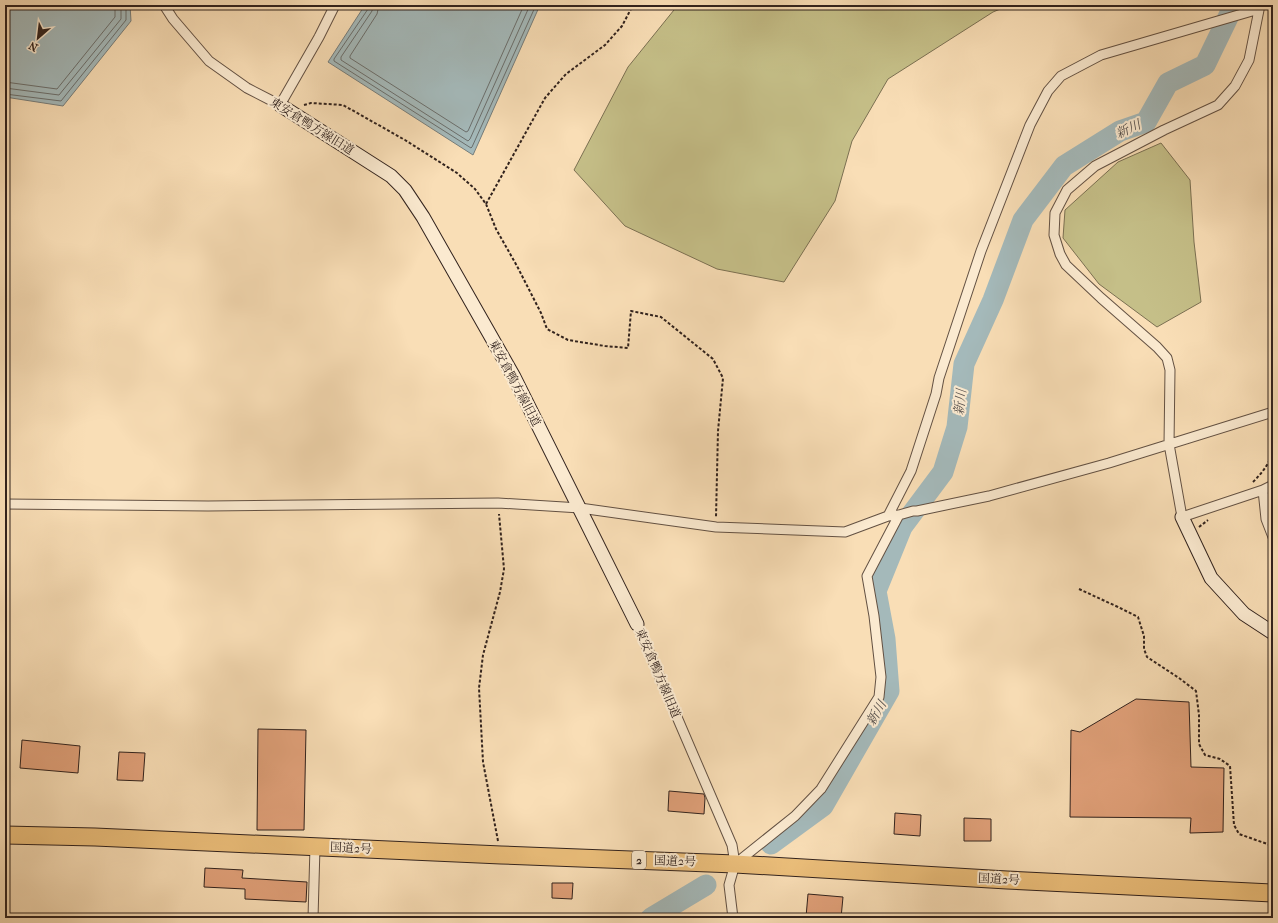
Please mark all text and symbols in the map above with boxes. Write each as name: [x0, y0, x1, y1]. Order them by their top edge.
north arrow: [18, 18, 58, 58]
text: N: [26, 38, 40, 54]
street label: 東安倉鴨方線旧道: [268, 95, 356, 157]
water label: 新川: [1113, 116, 1145, 141]
street label: 東安倉鴨方線旧道: [486, 337, 544, 429]
water label: 新川: [951, 386, 969, 416]
street label: 東安倉鴨方線旧道: [633, 626, 683, 720]
water label: 新川: [863, 696, 890, 728]
street label: 国道2号: [330, 840, 372, 856]
road number: 2: [632, 851, 646, 869]
street label: 国道2号: [654, 853, 696, 869]
street label: 国道2号: [978, 871, 1020, 887]

